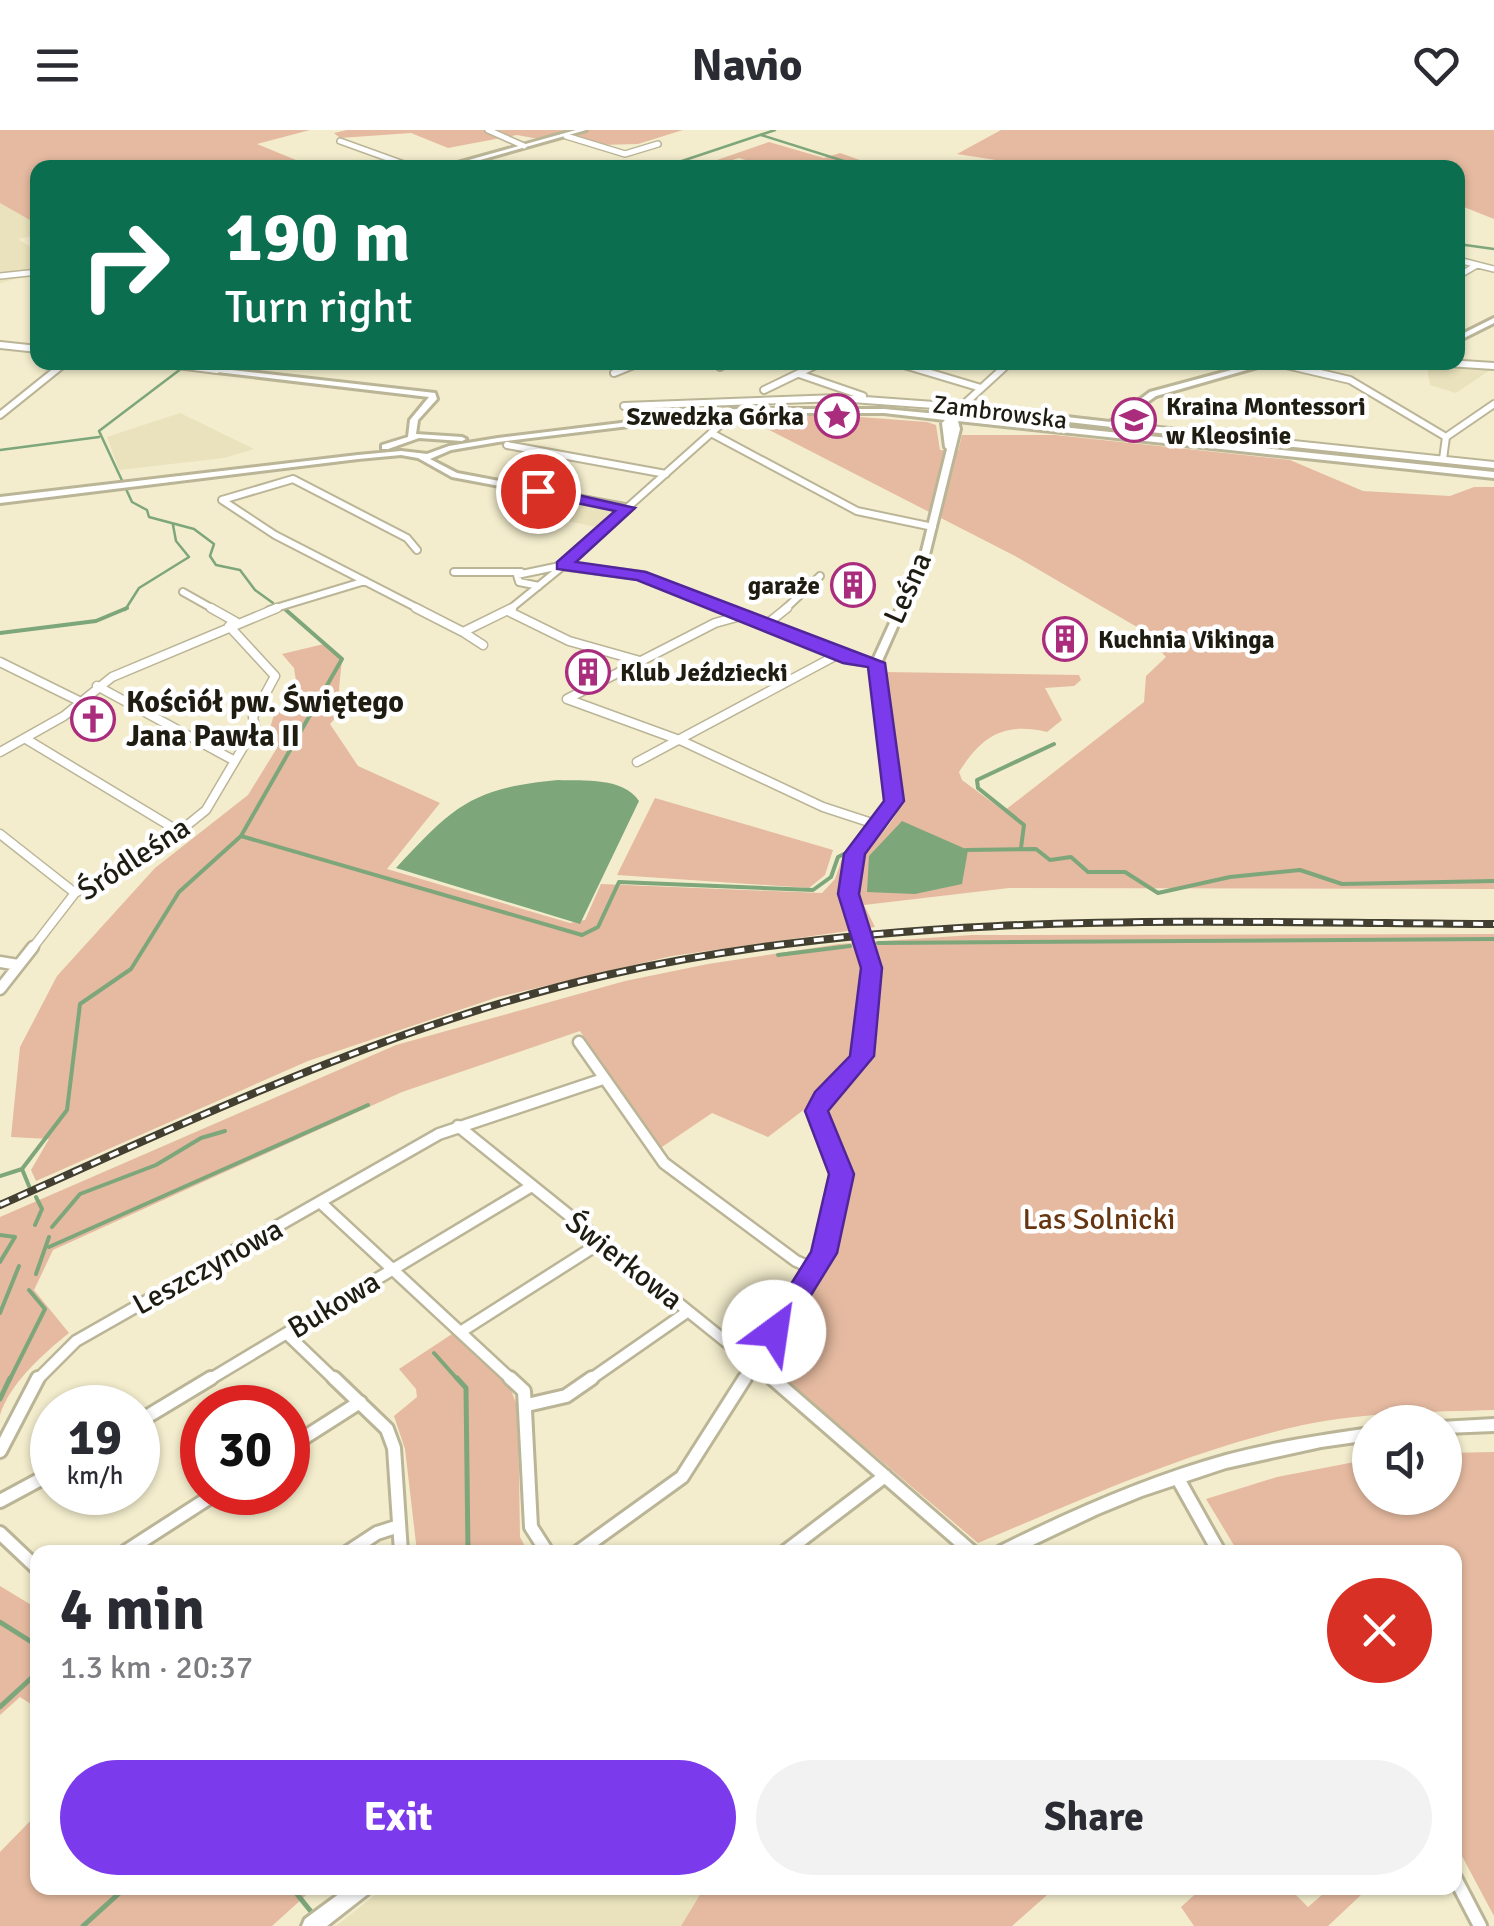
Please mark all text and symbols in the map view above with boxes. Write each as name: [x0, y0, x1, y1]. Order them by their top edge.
icon: menu: [30, 38, 85, 93]
text: Navio: [691, 38, 803, 93]
icon: heart: [1409, 38, 1464, 93]
text: 190 m: [225, 194, 410, 280]
icon: right: [60, 200, 190, 330]
text: Turn right: [225, 280, 413, 335]
street label: Zambrowska: [931, 388, 1069, 436]
place label: Kraina Montessori w Kleosinie: [1166, 391, 1366, 451]
place icon: Szwedzka Górka: [814, 393, 860, 439]
school or university icon: Kraina Montessori w Kleosinie: [1111, 397, 1157, 443]
place label: Szwedzka Górka: [626, 401, 804, 432]
pin: [496, 449, 581, 534]
icon: arrive: [511, 464, 566, 519]
street label: Leśna: [876, 546, 940, 630]
building icon: garaże: [830, 562, 876, 608]
place label: garaże: [748, 570, 820, 601]
building icon: Kuchnia Vikinga: [1042, 616, 1088, 662]
place label: Kuchnia Vikinga: [1098, 624, 1275, 655]
building icon: Klub Jeździecki: [565, 649, 611, 695]
place label: Klub Jeździecki: [620, 657, 788, 688]
place label: Kościół pw. Świętego Jana Pawła II: [126, 683, 404, 755]
church icon: Kościół pw. Świętego Jana Pawła II: [70, 696, 116, 742]
street label: Śródleśna: [71, 809, 197, 909]
park label: Las Solnicki: [1023, 1201, 1176, 1238]
street label: Świerkowa: [558, 1204, 690, 1318]
street label: Leszczynowa: [127, 1211, 289, 1323]
street label: Bukowa: [281, 1263, 387, 1347]
position arrow: [722, 1280, 826, 1384]
speed limit sign: 30: [180, 1385, 310, 1515]
map controls: [1352, 1405, 1462, 1515]
button: sound: [1352, 1405, 1462, 1515]
text: 19: [68, 1407, 122, 1469]
text: km/h: [67, 1460, 123, 1491]
text: 4 min: [60, 1573, 205, 1647]
button: close: [1327, 1578, 1432, 1683]
text: 1.3 km · 20:37: [60, 1648, 253, 1687]
button: Exit: [60, 1760, 736, 1875]
button: Share: [756, 1760, 1432, 1875]

